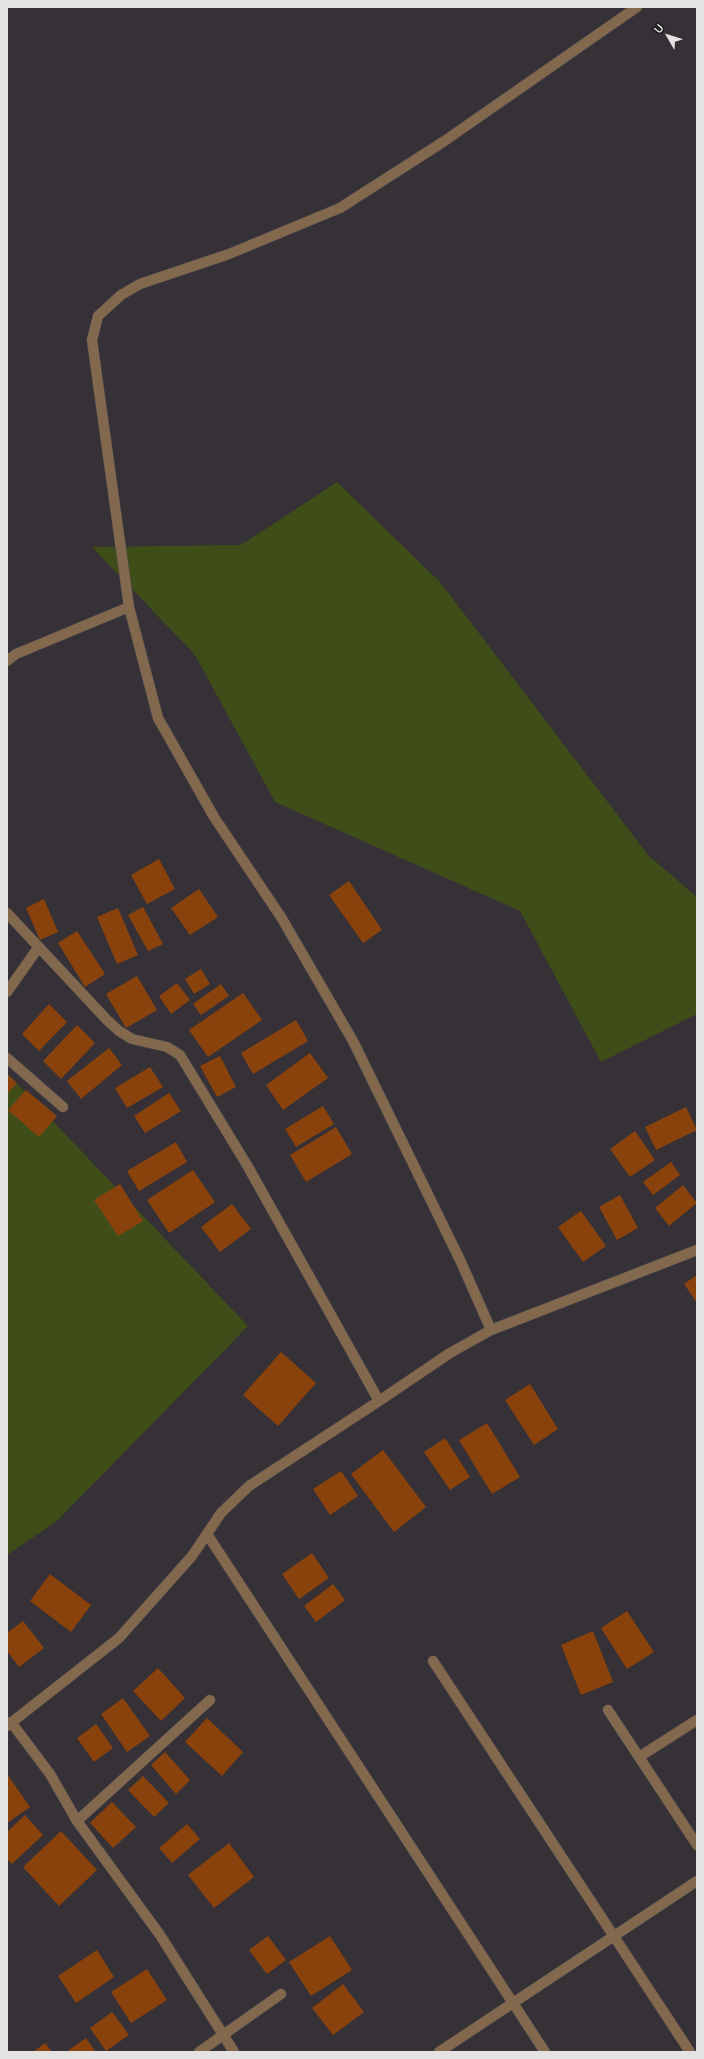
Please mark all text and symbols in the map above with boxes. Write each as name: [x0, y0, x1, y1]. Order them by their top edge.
north arrow: [648, 16, 688, 56]
text: U: [651, 21, 667, 36]

